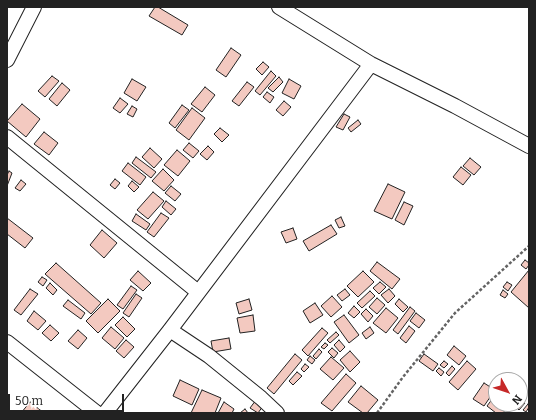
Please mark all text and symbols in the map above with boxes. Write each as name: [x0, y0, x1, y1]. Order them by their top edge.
north arrow: [488, 372, 528, 412]
scale bar: [10, 386, 126, 412]
text: N: [509, 392, 525, 407]
text: 50 m: [15, 394, 43, 408]

